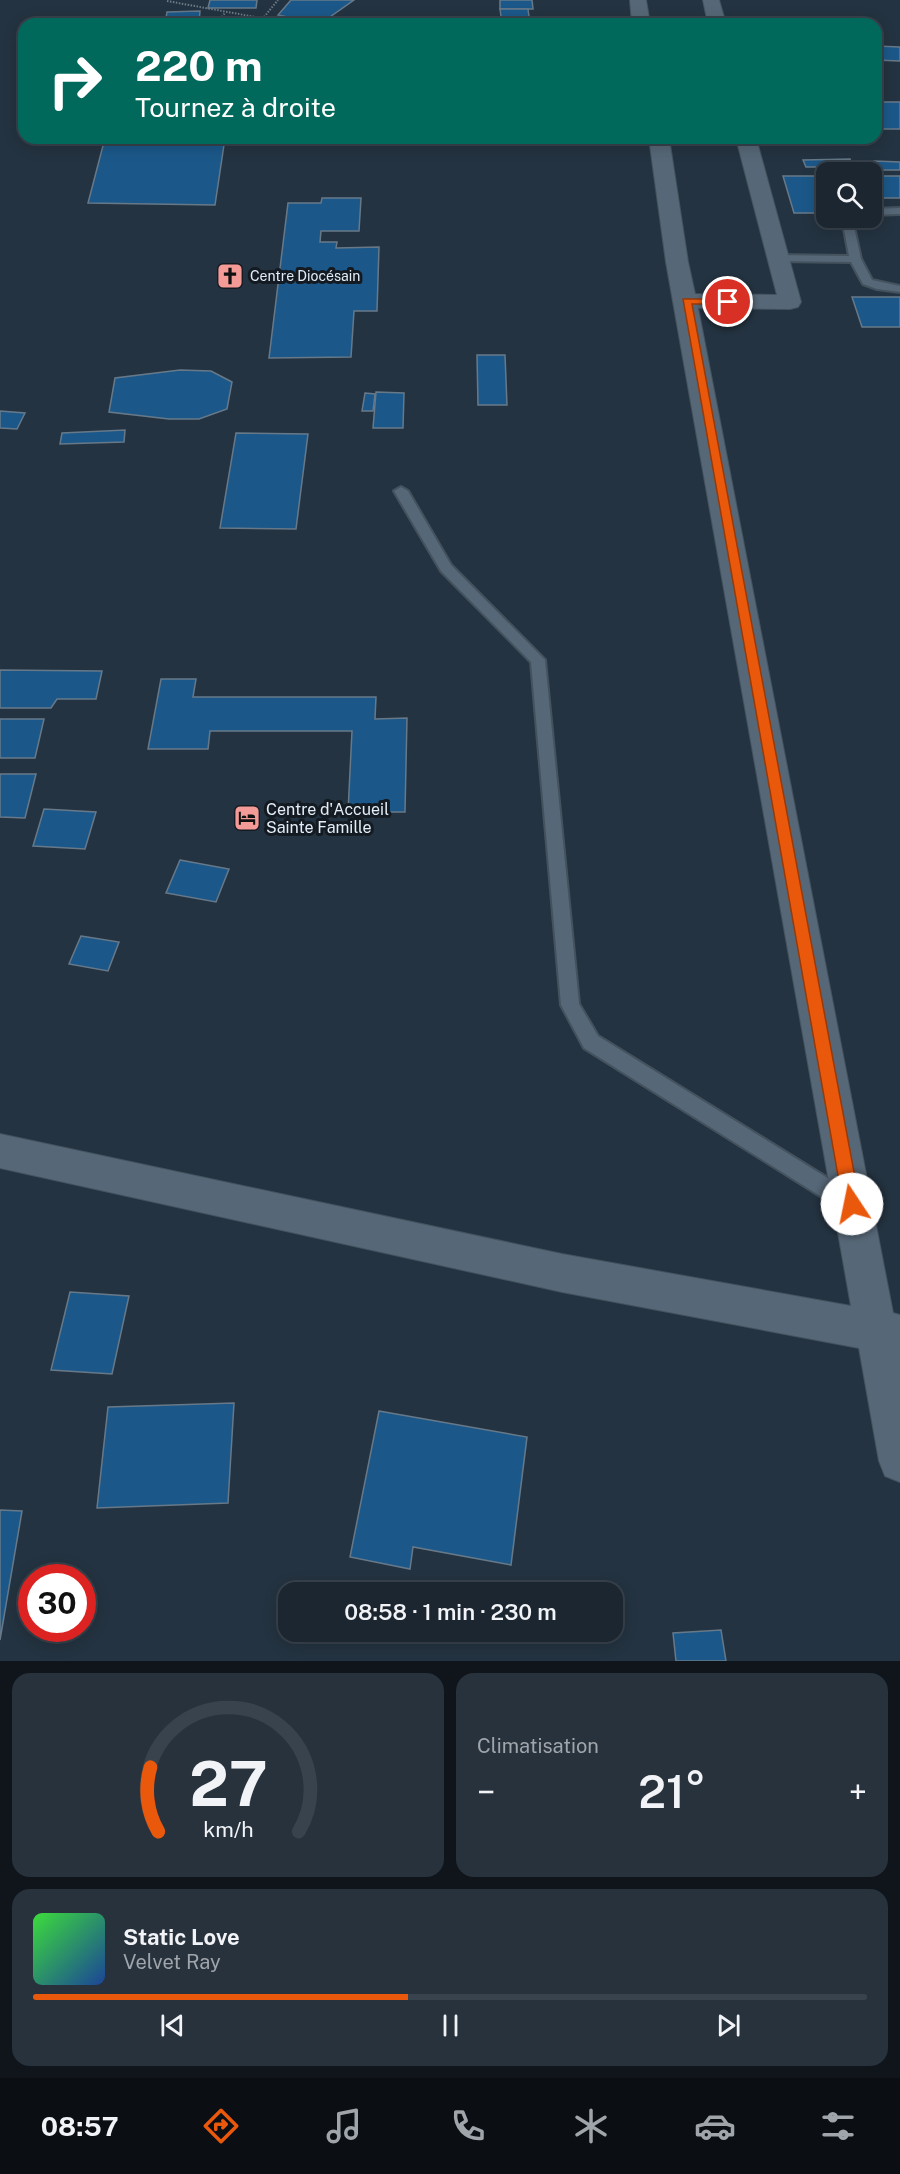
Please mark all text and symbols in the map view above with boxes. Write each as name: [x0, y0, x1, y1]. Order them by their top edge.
text: 220 m: [135, 41, 263, 90]
icon: right: [36, 42, 114, 120]
text: Tournez à droite: [135, 91, 336, 123]
map controls: [816, 162, 882, 228]
button: search: [816, 162, 882, 228]
church icon: Centre Diocésain: [215, 261, 245, 291]
place label: Centre Diocésain: [250, 268, 360, 284]
pin: [702, 276, 753, 327]
icon: arrive: [711, 285, 744, 318]
place label: Centre d'Accueil Sainte Famille: [266, 800, 389, 837]
hotel icon: Centre d'Accueil Sainte Famille: [232, 803, 262, 833]
position arrow: [820, 1172, 884, 1236]
speed limit sign: 30: [18, 1564, 96, 1642]
text: 08:58 · 1 min · 230 m: [344, 1599, 557, 1625]
text: Climatisation: [477, 1734, 599, 1758]
text: 27: [189, 1747, 267, 1820]
text: 21°: [638, 1765, 706, 1818]
text: −: [477, 1773, 495, 1811]
text: +: [849, 1773, 867, 1811]
text: km/h: [203, 1817, 253, 1842]
text: Static Love: [123, 1924, 240, 1950]
text: Velvet Ray: [123, 1950, 221, 1974]
icon: previous: [156, 2009, 189, 2042]
icon: pause: [434, 2009, 467, 2042]
icon: next: [712, 2009, 745, 2042]
icon: directions: [200, 2105, 242, 2147]
icon: music: [323, 2105, 365, 2147]
icon: phone: [447, 2105, 489, 2147]
icon: climate: [570, 2105, 612, 2147]
icon: car: [694, 2105, 736, 2147]
icon: filters: [817, 2105, 859, 2147]
text: 08:57: [41, 2110, 119, 2142]

